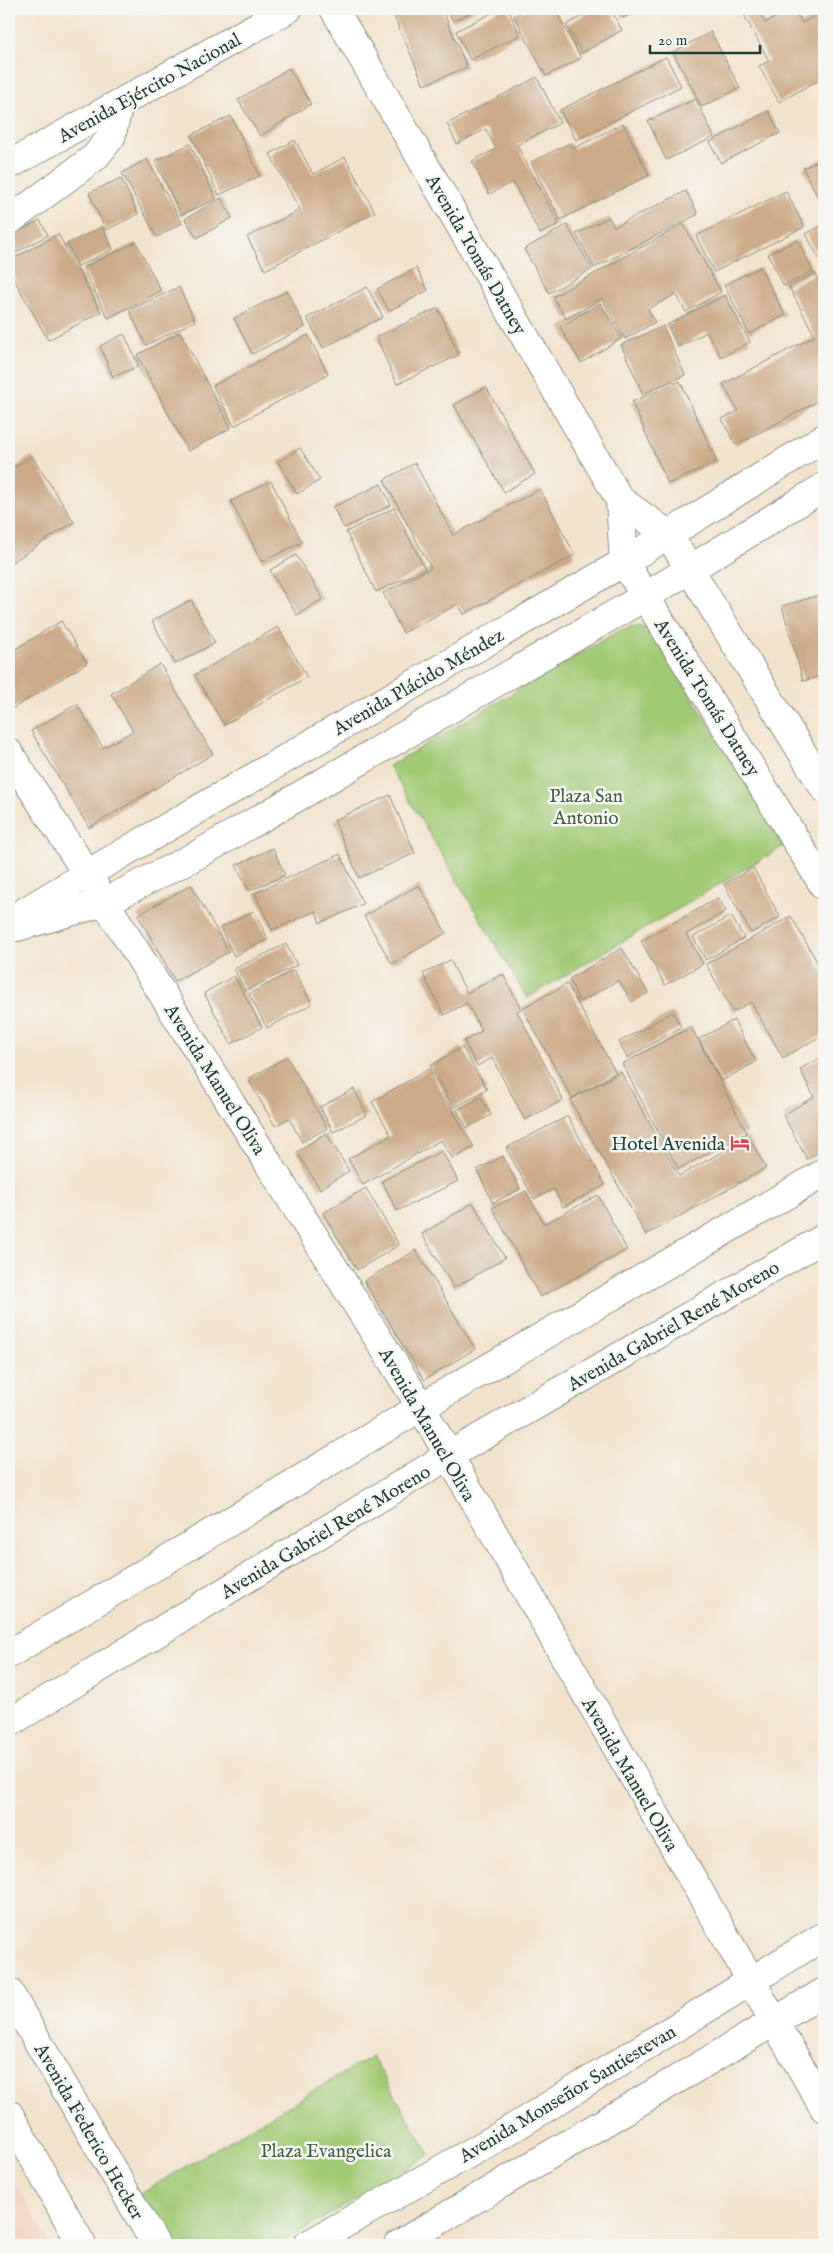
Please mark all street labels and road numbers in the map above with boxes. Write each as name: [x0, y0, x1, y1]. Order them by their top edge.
street label: Avenida Ejército Nacional: [53, 28, 246, 150]
street label: Avenida Tomás Datney: [419, 170, 531, 340]
street label: Avenida Tomás Datney: [648, 614, 765, 782]
street label: Avenida Plácido Méndez: [328, 624, 509, 742]
street label: Avenida Manuel Oliva: [158, 999, 271, 1161]
street label: Avenida Gabriel René Moreno: [563, 1256, 784, 1398]
street label: Avenida Manuel Oliva: [372, 1343, 480, 1507]
street label: Avenida Gabriel René Moreno: [216, 1460, 435, 1605]
street label: Avenida Manuel Oliva: [575, 1693, 683, 1857]
street label: Avenida Monseñor Santiestevan: [454, 2020, 681, 2170]
street label: Avenida Federico Hecker: [27, 2039, 149, 2225]

